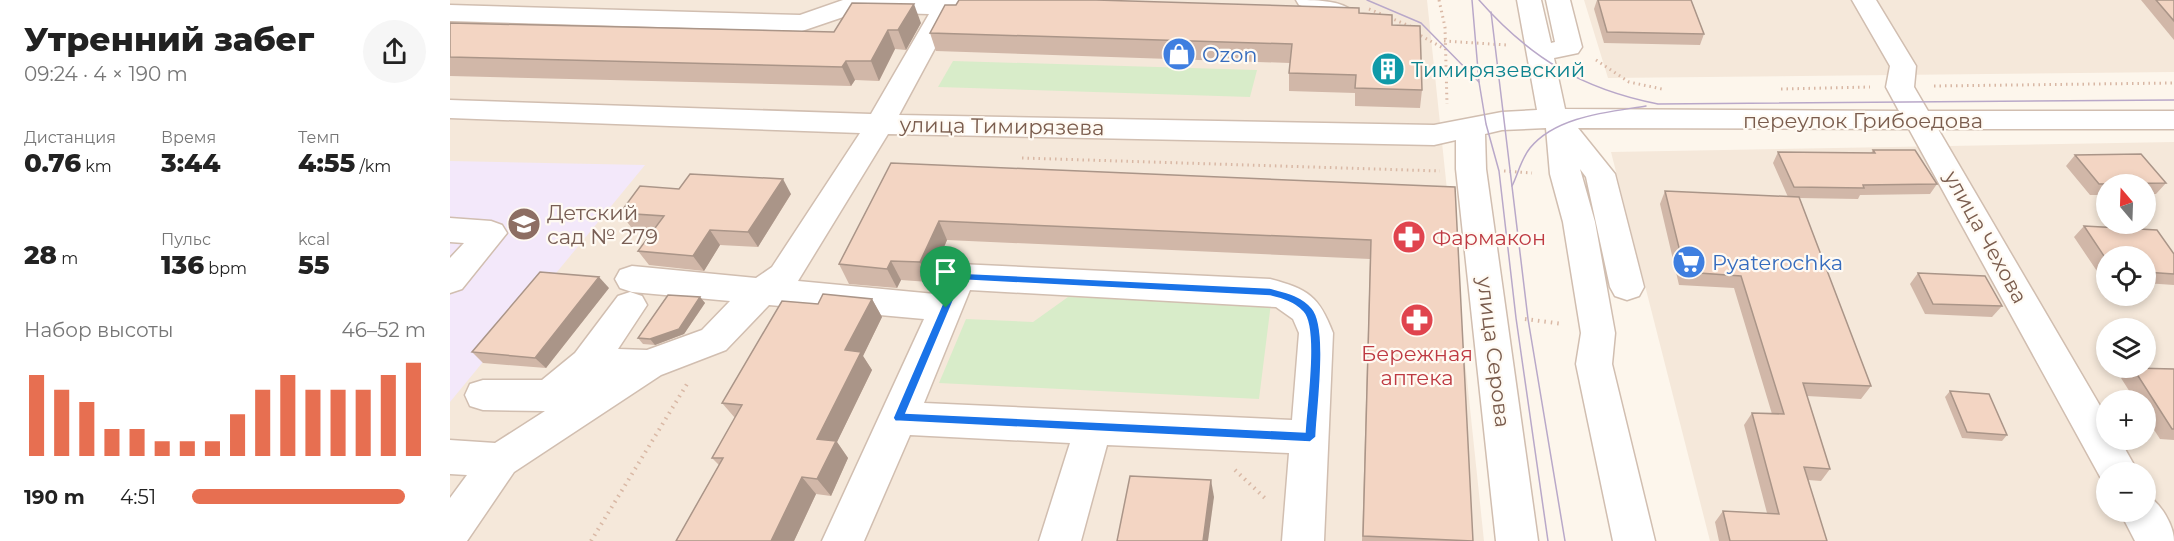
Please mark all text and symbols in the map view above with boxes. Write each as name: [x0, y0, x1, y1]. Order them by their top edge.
text: Утренний забег: [24, 19, 314, 59]
button: share: [363, 20, 426, 83]
shop icon: Ozon: [1161, 36, 1197, 72]
place label: Ozon: [1202, 42, 1258, 67]
building icon: Тимирязевский: [1370, 51, 1406, 87]
place label: Тимирязевский: [1411, 57, 1585, 82]
text: 09:24 · 4 × 190 m: [24, 62, 188, 86]
street label: переулок Грибоедова: [1743, 108, 1983, 133]
street label: улица Тимирязева: [899, 112, 1104, 140]
text: Дистанция: [24, 128, 116, 147]
text: Время: [161, 128, 216, 147]
text: Темп: [298, 128, 340, 147]
text: 0.76: [24, 147, 81, 179]
text: 3:44: [161, 147, 220, 179]
text: 4:55: [298, 147, 355, 179]
text: km: [81, 157, 112, 176]
text: /km: [355, 157, 391, 176]
street label: улица Чехова: [1939, 165, 2033, 308]
north arrow: [2096, 174, 2156, 234]
map controls: [2096, 174, 2156, 522]
place label: Детский сад № 279: [547, 200, 658, 249]
school or university icon: Детский сад № 279: [506, 206, 542, 242]
pharmacy icon: Фармакон: [1391, 219, 1427, 255]
place label: Фармакон: [1432, 225, 1546, 250]
text: Пульс: [161, 230, 211, 249]
text: kcal: [298, 230, 330, 249]
text: 28: [24, 239, 57, 271]
supermarket icon: Pyaterochka: [1671, 244, 1707, 280]
pin: [920, 246, 971, 308]
button: locate: [2096, 246, 2156, 306]
text: m: [57, 249, 78, 268]
text: 136: [161, 249, 204, 281]
text: 55: [298, 249, 329, 281]
place label: Pyaterochka: [1712, 250, 1843, 275]
icon: arrive: [929, 255, 962, 288]
text: bpm: [204, 259, 247, 278]
street label: улица Серова: [1472, 274, 1516, 429]
pharmacy icon: Бережная аптека: [1399, 302, 1435, 338]
text: Набор высоты: [24, 318, 173, 342]
text: 46–52 m: [341, 318, 426, 342]
button: layers: [2096, 318, 2156, 378]
place label: Бережная аптека: [1361, 341, 1473, 390]
button: +: [2096, 390, 2156, 450]
button: −: [2096, 462, 2156, 522]
text: 190 m: [24, 485, 85, 509]
text: 4:51: [120, 485, 156, 509]

